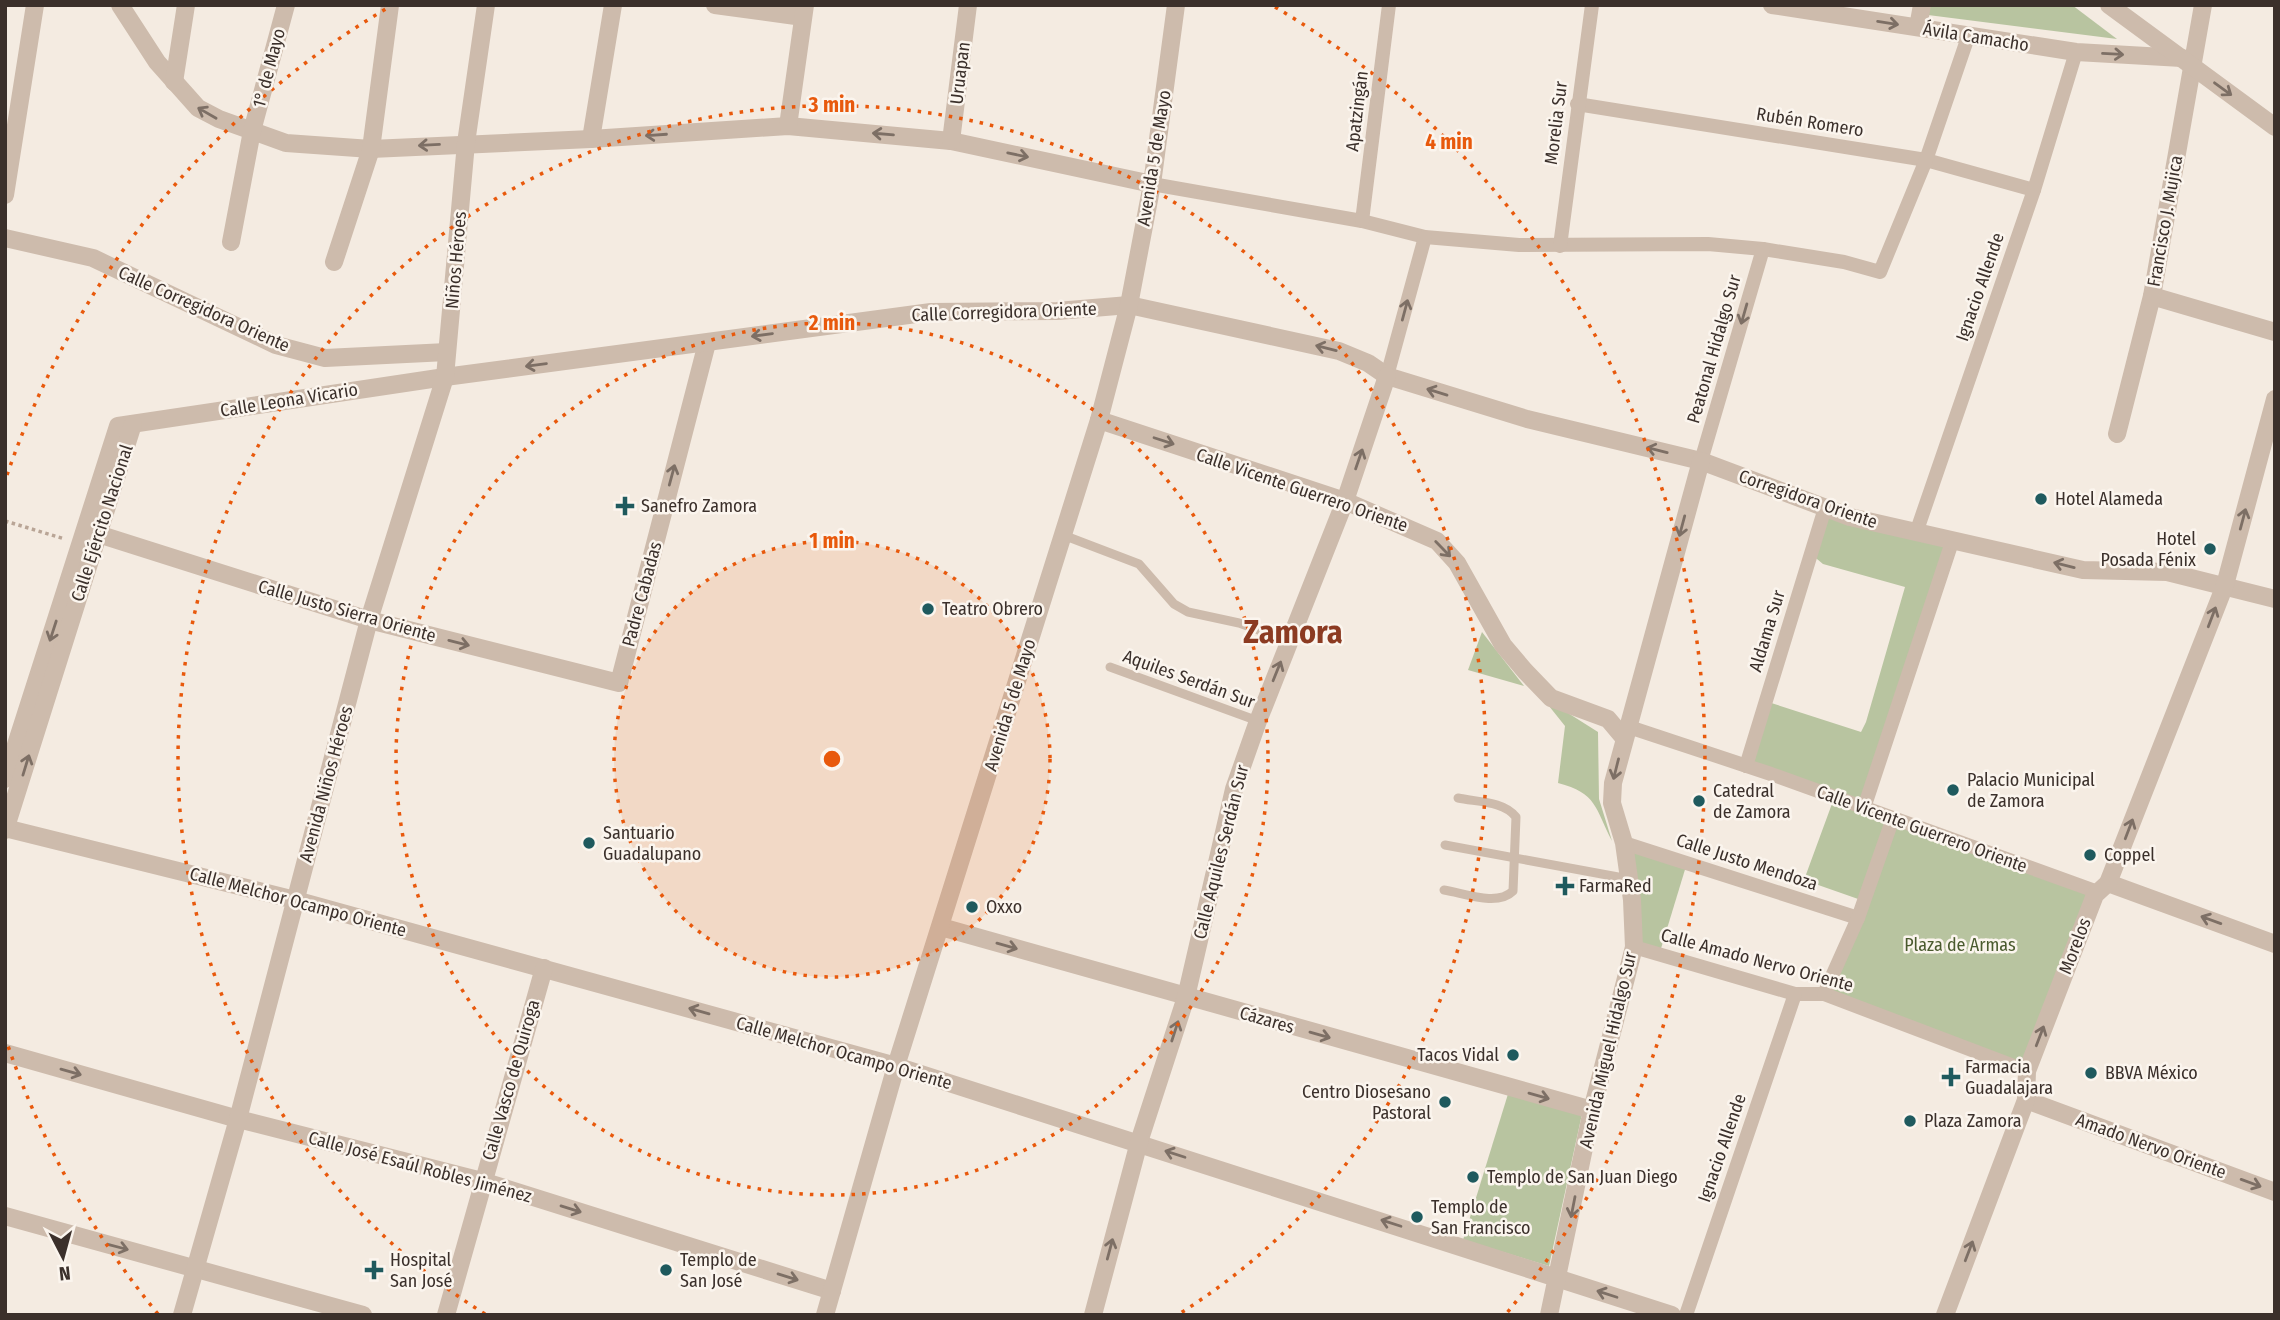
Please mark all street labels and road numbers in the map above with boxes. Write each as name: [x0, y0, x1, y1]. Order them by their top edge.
street label: Ávila Camacho: [1922, 17, 2031, 56]
street label: 1° de Mayo: [248, 26, 290, 110]
street label: Uruapan: [945, 40, 975, 106]
street label: Apatzingán: [1341, 69, 1373, 153]
street label: Morelia Sur: [1540, 79, 1572, 166]
street label: Avenida 5 de Mayo: [1132, 89, 1176, 227]
street label: Rubén Romero: [1755, 103, 1865, 141]
street label: Francisco J. Mujica: [2143, 153, 2187, 288]
street label: Niños Héroes: [441, 210, 471, 310]
street label: Ignacio Allende: [1951, 230, 2009, 344]
street label: Calle Corregidora Oriente: [115, 261, 293, 357]
street label: Peatonal Hidalgo Sur: [1682, 271, 1746, 426]
street label: Calle Corregidora Oriente: [911, 298, 1097, 326]
street label: Calle Leona Vicario: [219, 378, 359, 422]
street label: Calle Ejército Nacional: [66, 442, 138, 604]
street label: Calle Vicente Guerrero Oriente: [1193, 443, 1411, 537]
street label: Corregidora Oriente: [1736, 465, 1880, 533]
street label: Padre Cabadas: [617, 539, 667, 649]
street label: Calle Justo Sierra Oriente: [256, 575, 439, 647]
street label: Aldama Sur: [1744, 587, 1790, 674]
street label: Avenida 5 de Mayo: [979, 636, 1041, 774]
street label: Aquiles Serdán Sur: [1120, 645, 1259, 713]
street label: Avenida Niños Héroes: [295, 703, 358, 865]
street label: Calle Aquiles Serdán Sur: [1189, 762, 1254, 942]
street label: Calle Vicente Guerrero Oriente: [1814, 781, 2030, 877]
street label: Calle Justo Mendoza: [1674, 829, 1821, 895]
street label: Calle Melchor Ocampo Oriente: [187, 862, 409, 942]
street label: Morelos: [2054, 914, 2096, 977]
street label: Calle Amado Nervo Oriente: [1658, 924, 1856, 996]
street label: Avenida Miguel Hidalgo Sur: [1575, 949, 1641, 1150]
street label: Calle Vasco de Quiroga: [478, 997, 545, 1163]
street label: Cázares: [1237, 1002, 1297, 1038]
street label: Calle Melchor Ocampo Oriente: [734, 1012, 955, 1094]
street label: Ignacio Allende: [1693, 1091, 1751, 1205]
street label: Amado Nervo Oriente: [2073, 1109, 2229, 1183]
street label: Calle José Esaúl Robles Jiménez: [306, 1127, 534, 1207]

